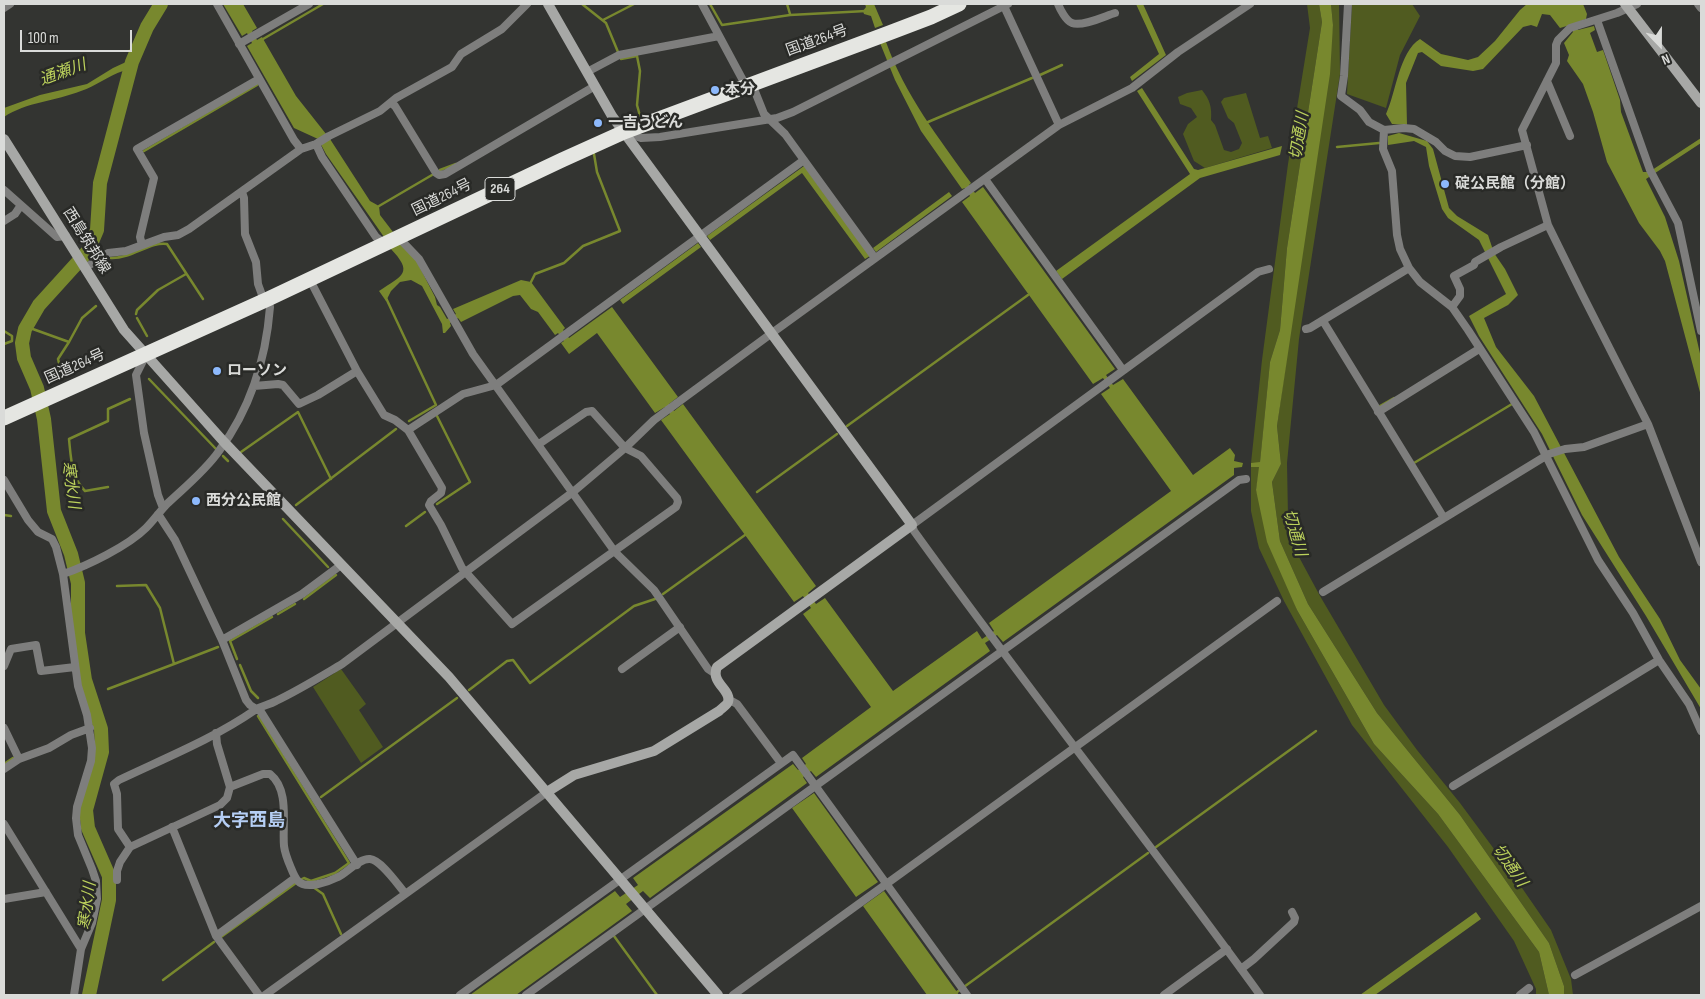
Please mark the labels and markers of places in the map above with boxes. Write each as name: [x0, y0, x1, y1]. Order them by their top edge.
place label: 本分: [725, 81, 755, 99]
marker: 本分: [709, 84, 721, 96]
place label: 一吉うどん: [608, 114, 683, 132]
marker: 一吉うどん: [592, 117, 604, 129]
place label: 碇公民館（分館）: [1455, 175, 1575, 193]
marker: 碇公民館（分館）: [1439, 178, 1451, 190]
place label: ローソン: [227, 362, 287, 380]
marker: ローソン: [211, 365, 223, 377]
place label: 西分公民館: [206, 492, 281, 510]
marker: 西分公民館: [190, 495, 202, 507]

